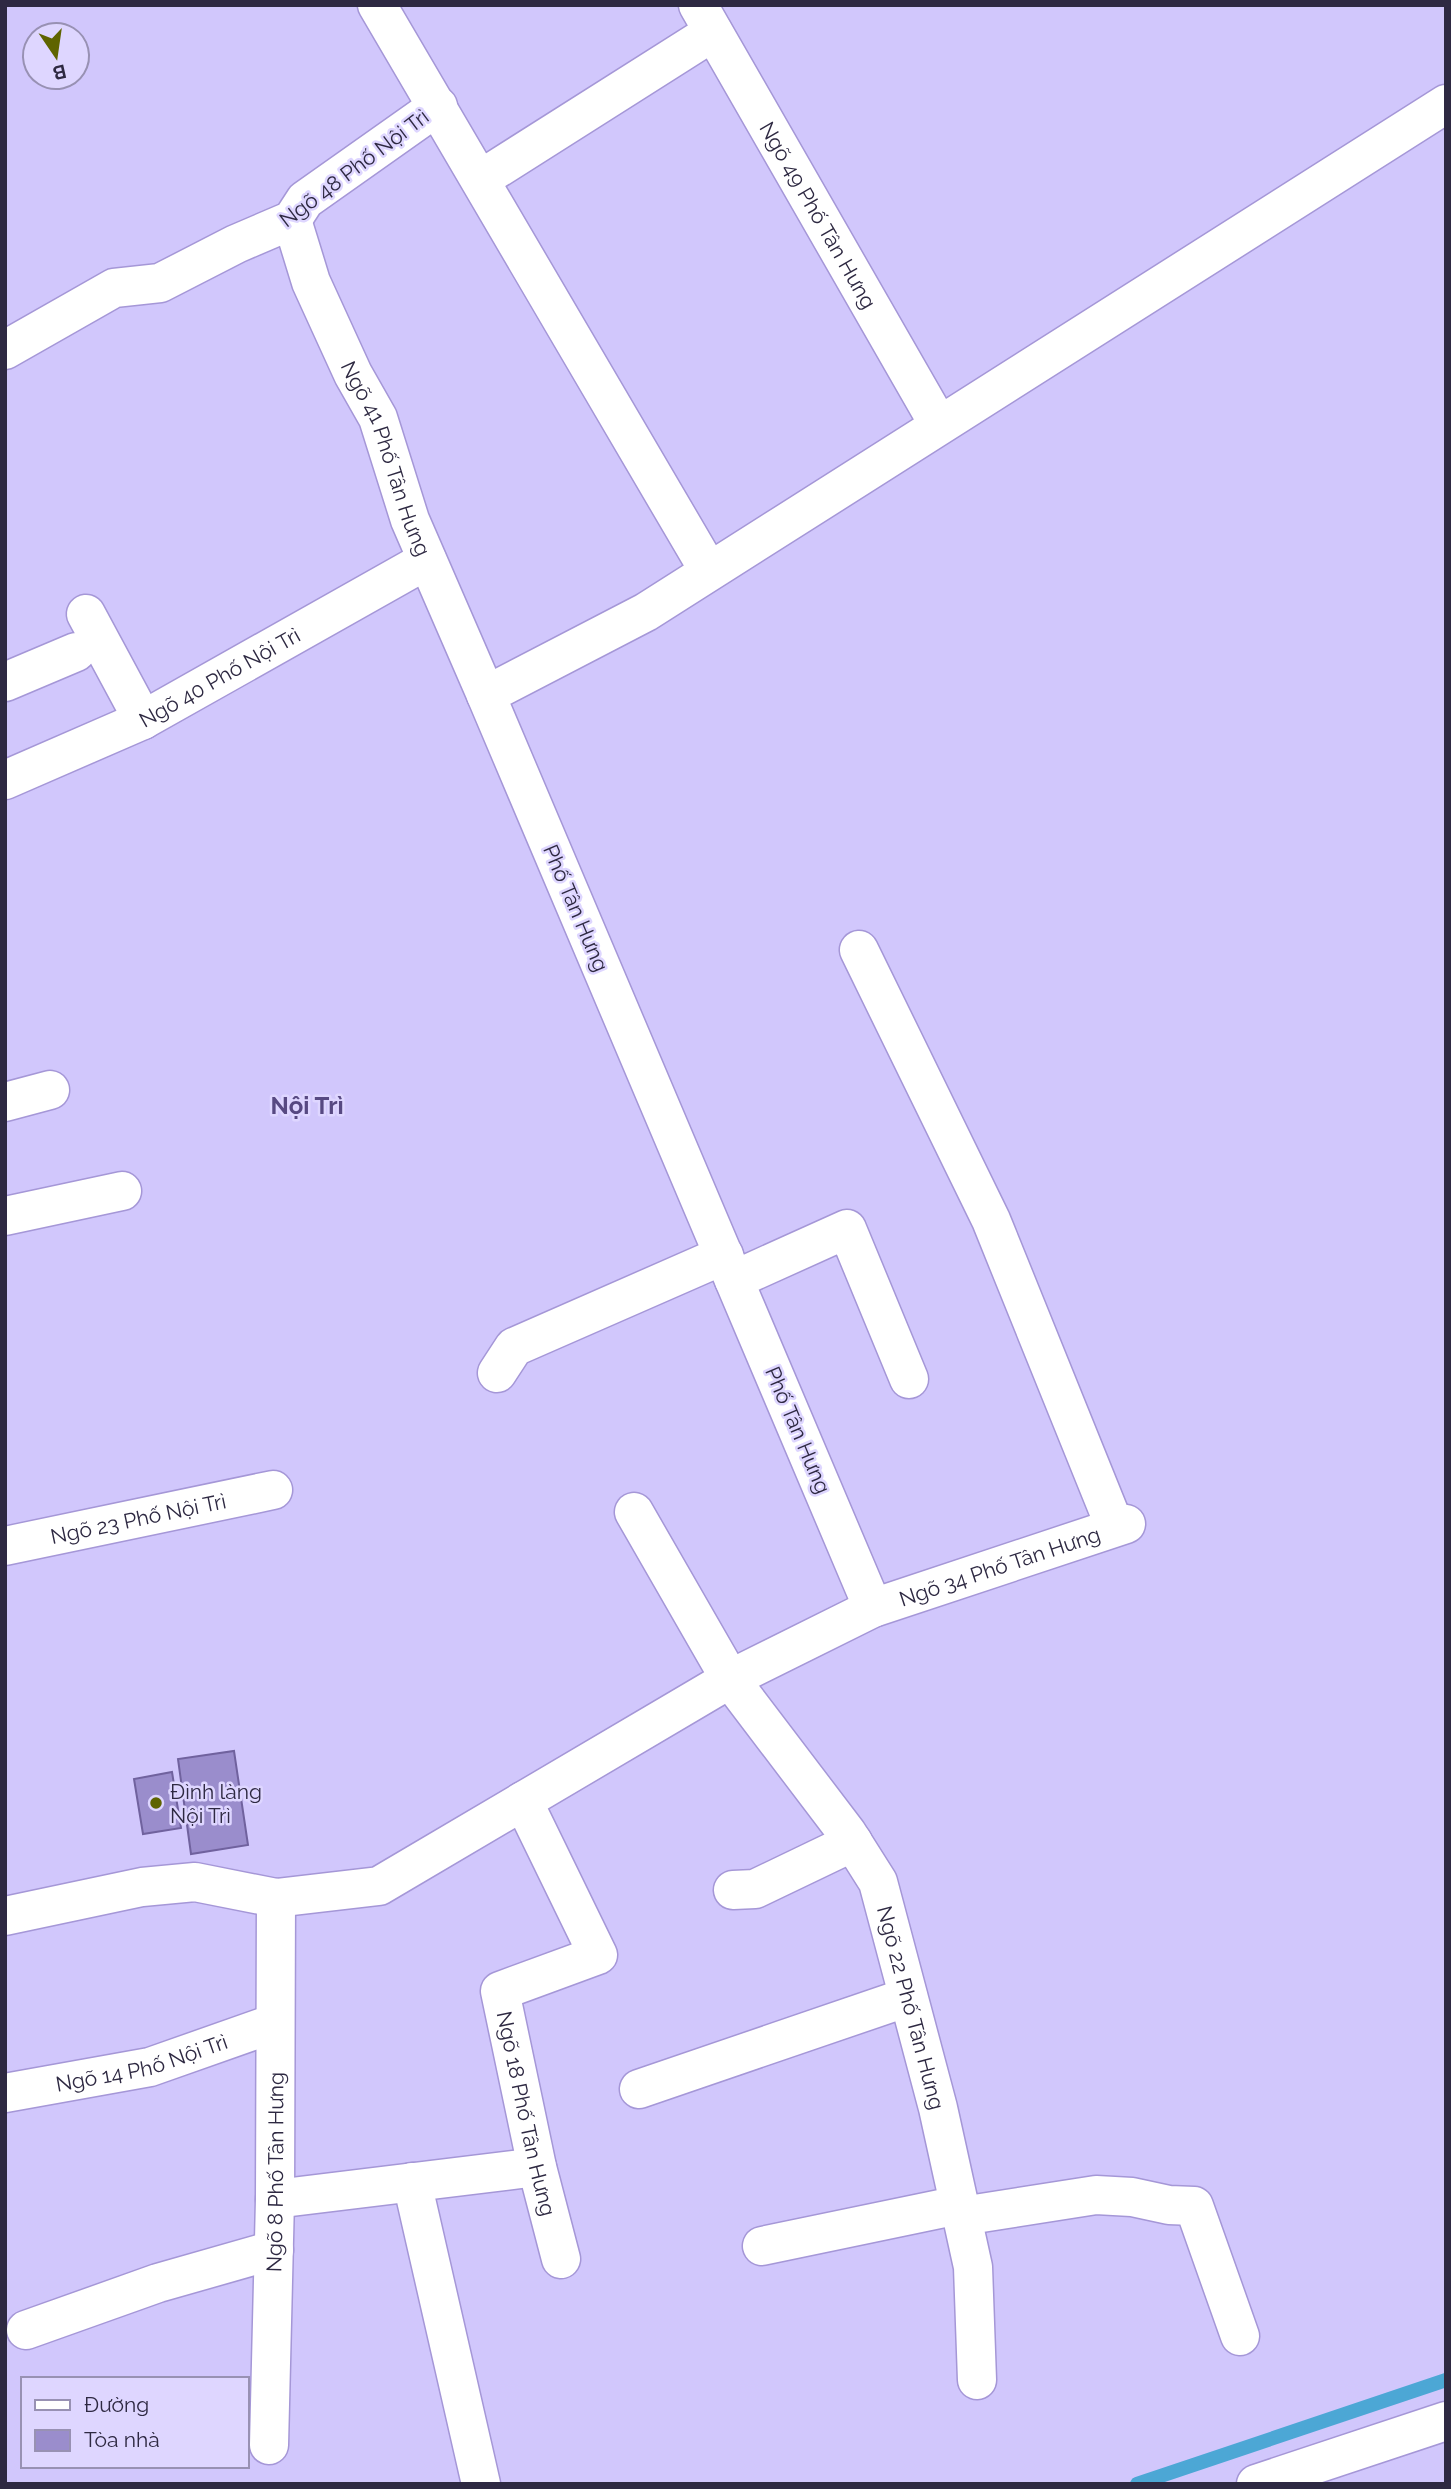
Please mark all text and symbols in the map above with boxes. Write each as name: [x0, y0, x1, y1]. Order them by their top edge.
north arrow: [21, 21, 91, 91]
text: B: [51, 60, 69, 85]
street label: Ngõ 48 Phố Nội Trì: [275, 104, 433, 232]
street label: Ngõ 49 Phố Tân Hưng: [755, 117, 882, 313]
street label: Ngõ 41 Phố Tân Hưng: [336, 357, 436, 559]
street label: Ngõ 40 Phố Nội Trì: [134, 622, 304, 732]
street label: Phố Tân Hưng: [538, 841, 614, 975]
district label: Nội Trì: [270, 1091, 344, 1120]
street label: Phố Tân Hưng: [760, 1363, 836, 1497]
street label: Ngõ 23 Phố Nội Trì: [48, 1488, 228, 1549]
street label: Ngõ 34 Phố Tân Hưng: [896, 1521, 1103, 1611]
place label: Đình làng Nội Trì: [170, 1779, 262, 1828]
marker: Đình làng Nội Trì: [148, 1795, 164, 1811]
street label: Ngõ 22 Phố Tân Hưng: [872, 1903, 950, 2112]
street label: Ngõ 18 Phố Tân Hưng: [492, 2009, 562, 2219]
street label: Ngõ 14 Phố Nội Trì: [54, 2028, 231, 2096]
street label: Ngõ 8 Phố Tân Hưng: [261, 2072, 288, 2272]
legend: [21, 2377, 248, 2468]
text: Đường: [84, 2392, 149, 2417]
text: Tòa nhà: [84, 2427, 160, 2452]

